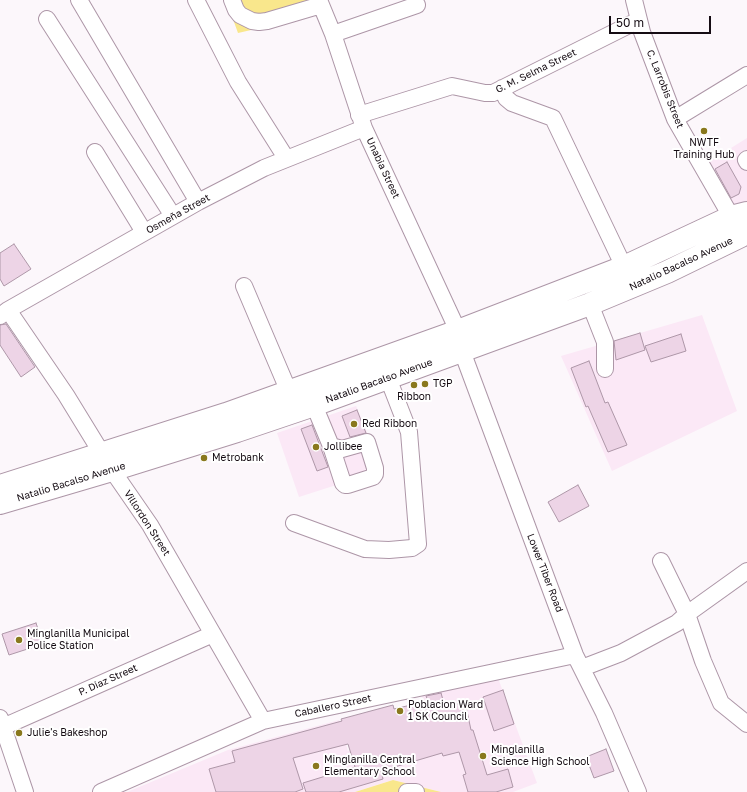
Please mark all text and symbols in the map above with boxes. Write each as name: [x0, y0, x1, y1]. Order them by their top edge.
scale bar: [611, 8, 713, 34]
text: 50 m: [616, 15, 644, 30]
street label: G. M. Selma Street: [494, 46, 578, 96]
street label: C. Larrobis Street: [644, 48, 686, 130]
marker: NWTF Training Hub: [699, 126, 709, 136]
street label: Unabia Street: [364, 136, 402, 200]
place label: NWTF Training Hub: [674, 137, 734, 160]
street label: Osmeña Street: [144, 191, 212, 237]
street label: Natalio Bacalso Avenue: [627, 235, 735, 293]
street label: Natalio Bacalso Avenue: [324, 356, 434, 406]
place label: TGP: [433, 378, 453, 390]
marker: TGP: [420, 379, 430, 389]
marker: Ribbon: [409, 380, 419, 390]
place label: Ribbon: [397, 391, 431, 403]
place label: Red Ribbon: [362, 418, 417, 430]
marker: Red Ribbon: [349, 419, 359, 429]
place label: Jollibee: [324, 441, 362, 453]
marker: Jollibee: [311, 442, 321, 452]
place label: Metrobank: [212, 452, 264, 464]
marker: Metrobank: [199, 453, 209, 463]
street label: Natalio Bacalso Avenue: [15, 460, 127, 504]
street label: Villordon Street: [121, 488, 173, 558]
street label: Lower Tiber Road: [524, 532, 566, 614]
place label: Minglanilla Municipal Police Station: [27, 628, 129, 652]
marker: Minglanilla Municipal Police Station: [14, 635, 24, 645]
street label: P. Diaz Street: [77, 662, 139, 698]
street label: Caballero Street: [293, 692, 373, 720]
place label: Poblacion Ward 1 SK Council: [408, 699, 483, 722]
marker: Poblacion Ward 1 SK Council: [395, 706, 405, 716]
place label: Julie's Bakeshop: [27, 727, 107, 739]
marker: Julie's Bakeshop: [14, 728, 24, 738]
place label: Minglanilla Science High School: [491, 744, 590, 768]
marker: Minglanilla Science High School: [478, 751, 488, 761]
place label: Minglanilla Central Elementary School: [324, 754, 415, 778]
marker: Minglanilla Central Elementary School: [311, 761, 321, 771]

